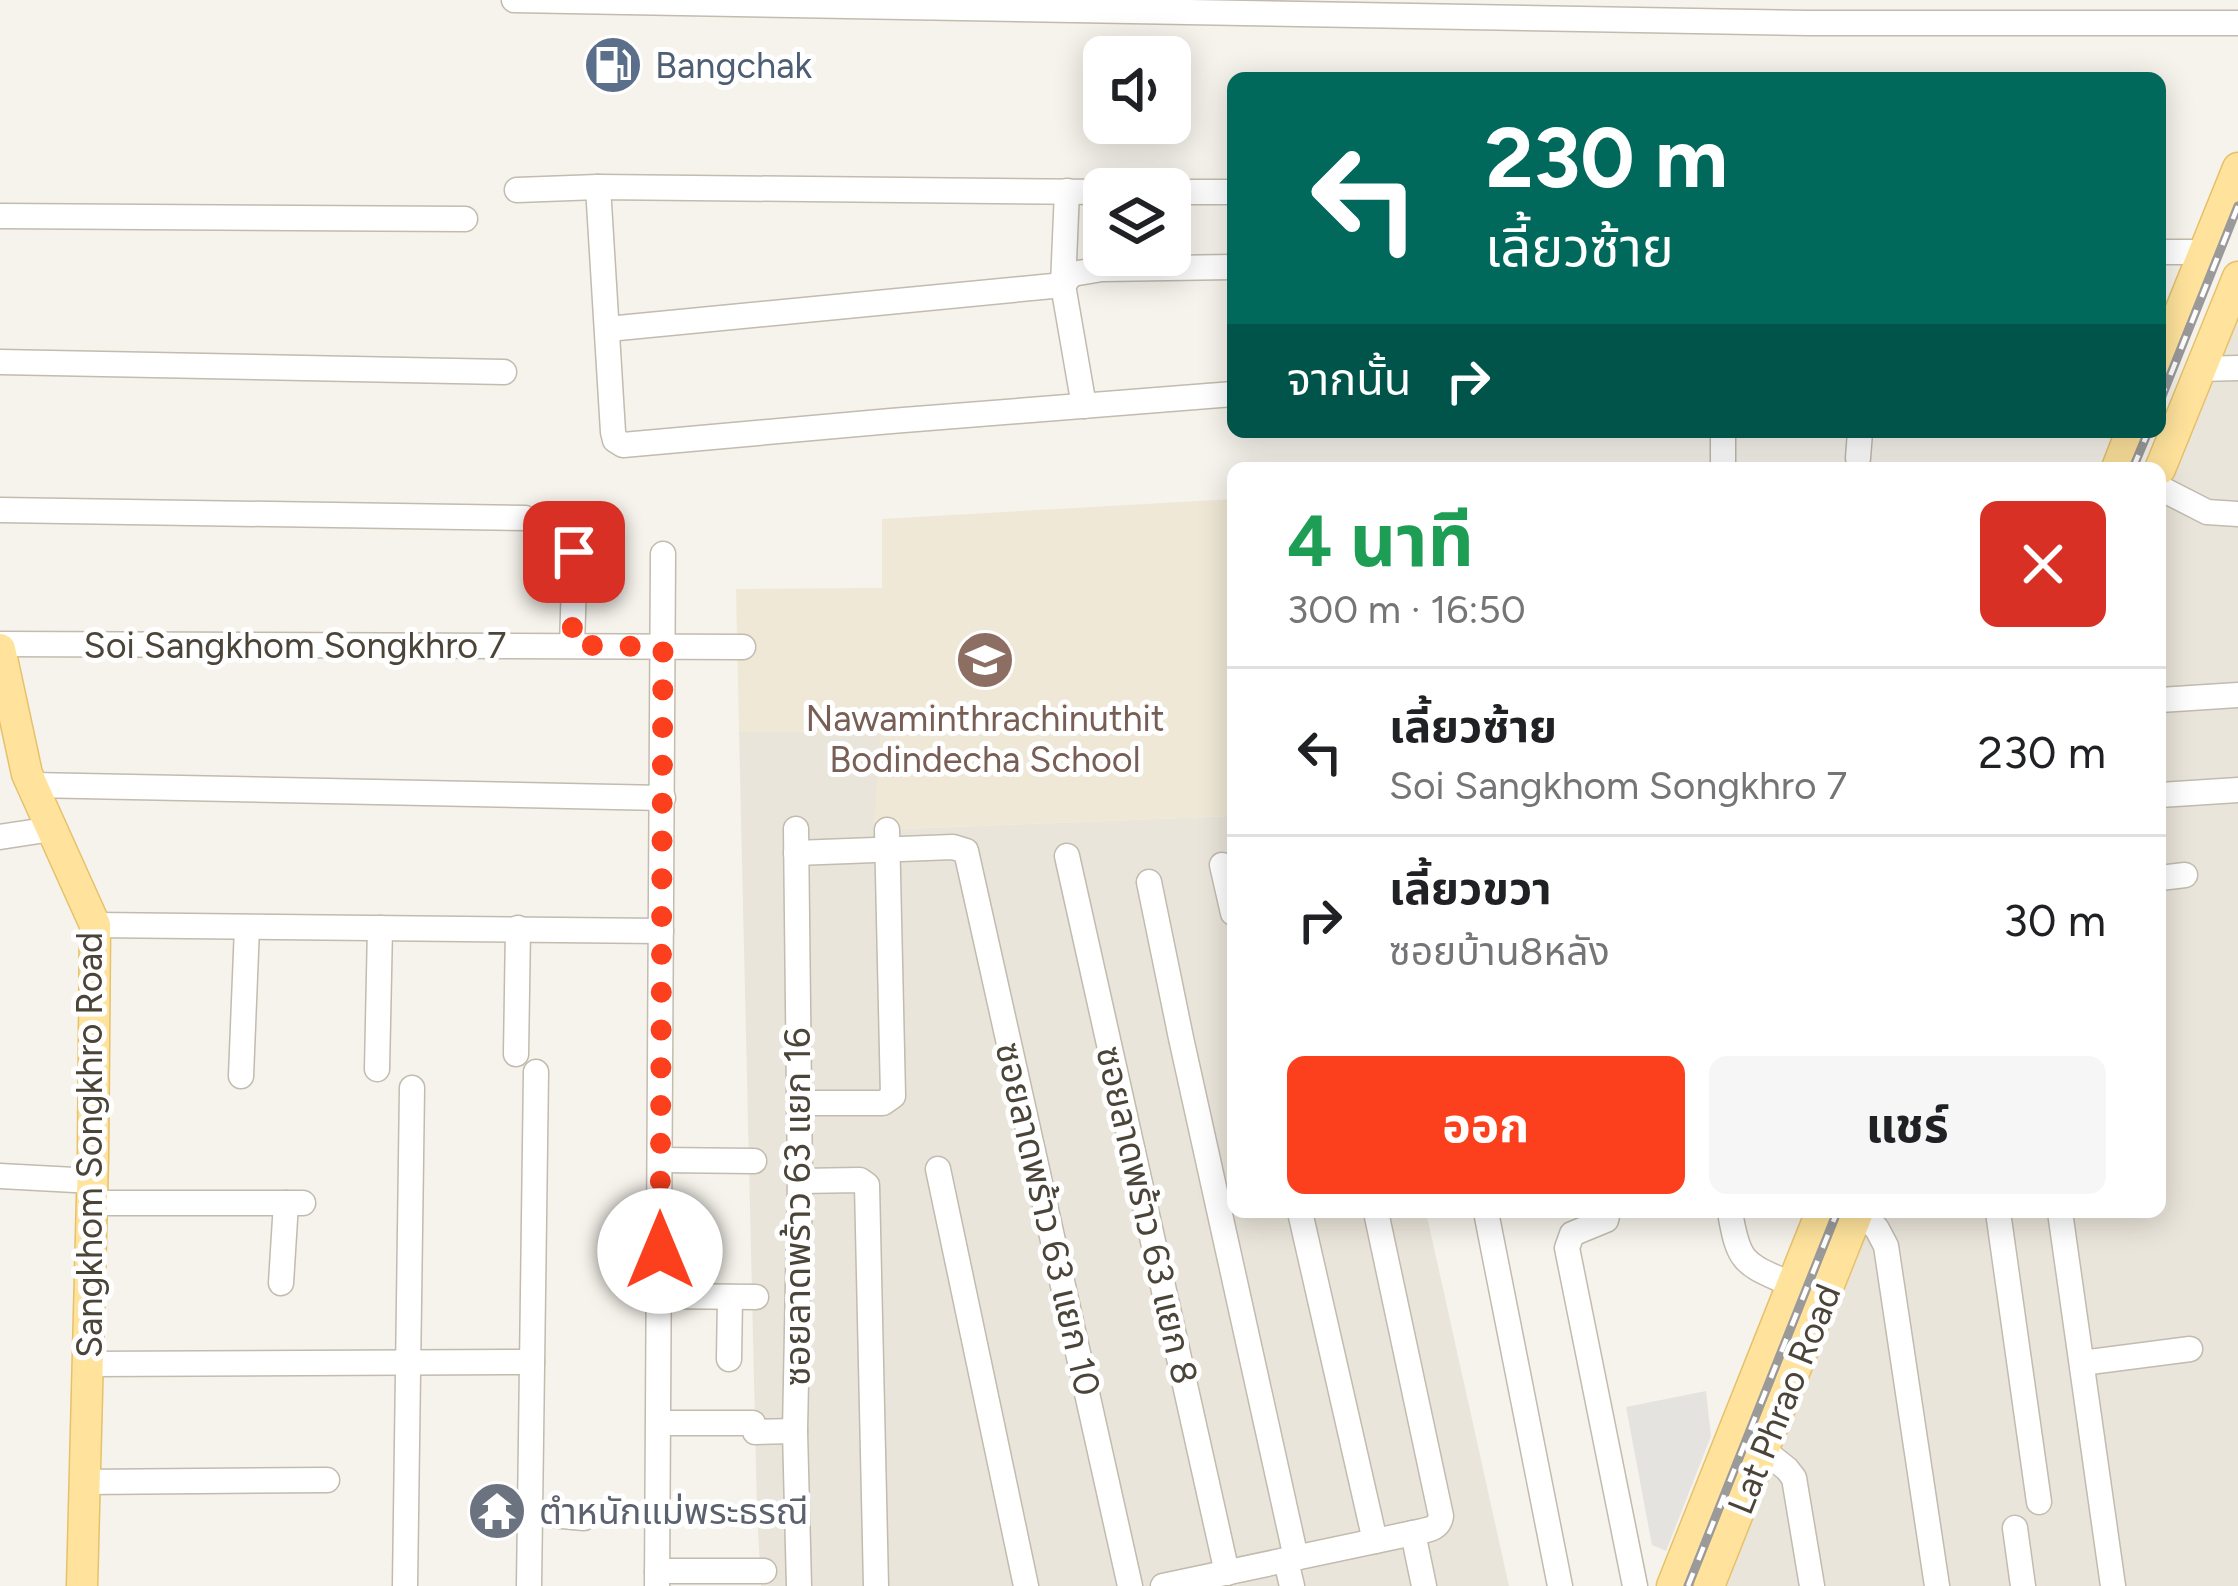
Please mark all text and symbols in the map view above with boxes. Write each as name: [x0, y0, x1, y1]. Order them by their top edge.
fuel station icon: Bangchak: [582, 34, 644, 96]
map controls: [1083, 36, 1191, 276]
button: sound: [1083, 36, 1191, 144]
place label: Bangchak: [655, 44, 813, 87]
text: 230 m: [1485, 107, 1728, 208]
icon: left: [1287, 120, 1443, 276]
button: layers: [1083, 168, 1191, 276]
text: เลี้ยวซ้าย: [1485, 215, 1674, 280]
icon: right: [1435, 348, 1501, 414]
text: จากนั้น: [1287, 352, 1411, 406]
text: 4 นาที: [1287, 498, 1474, 584]
pin: [523, 501, 625, 603]
button: close: [1980, 501, 2106, 627]
icon: arrive: [541, 519, 607, 585]
text: 300 m · 16:50: [1287, 586, 1526, 633]
street label: Soi Sangkhom Songkhro 7: [84, 624, 506, 667]
school or university icon: Nawaminthrachinuthit Bodindecha School: [954, 629, 1016, 691]
place label: Nawaminthrachinuthit Bodindecha School: [805, 697, 1165, 781]
text: เลี้ยวซ้าย: [1389, 699, 1557, 753]
icon: left: [1287, 719, 1353, 785]
text: 230 m: [1978, 725, 2106, 779]
text: Soi Sangkhom Songkhro 7: [1389, 762, 1847, 809]
text: เลี้ยวขวา: [1389, 861, 1552, 915]
icon: right: [1287, 887, 1353, 953]
text: 30 m: [2003, 893, 2106, 947]
text: ซอยบ้าน8หลัง: [1389, 928, 1610, 975]
street label: Sangkhom Songkhro Road: [68, 932, 111, 1358]
street label: ซอยลาดพร้าว 63 แยก 16: [776, 1028, 819, 1386]
street label: ซอยลาดพร้าว 63 แยก 10: [986, 1038, 1110, 1400]
street label: ซอยลาดพร้าว 63 แยก 8: [1087, 1042, 1207, 1388]
button: ออก: [1287, 1056, 1685, 1194]
button: แชร์: [1709, 1056, 2106, 1194]
position arrow: [597, 1188, 723, 1314]
street label: Lat Phrao Road: [1718, 1278, 1850, 1520]
temple icon: ตำหนักแม่พระธรณี: [466, 1480, 528, 1542]
place label: ตำหนักแม่พระธรณี: [539, 1490, 809, 1533]

